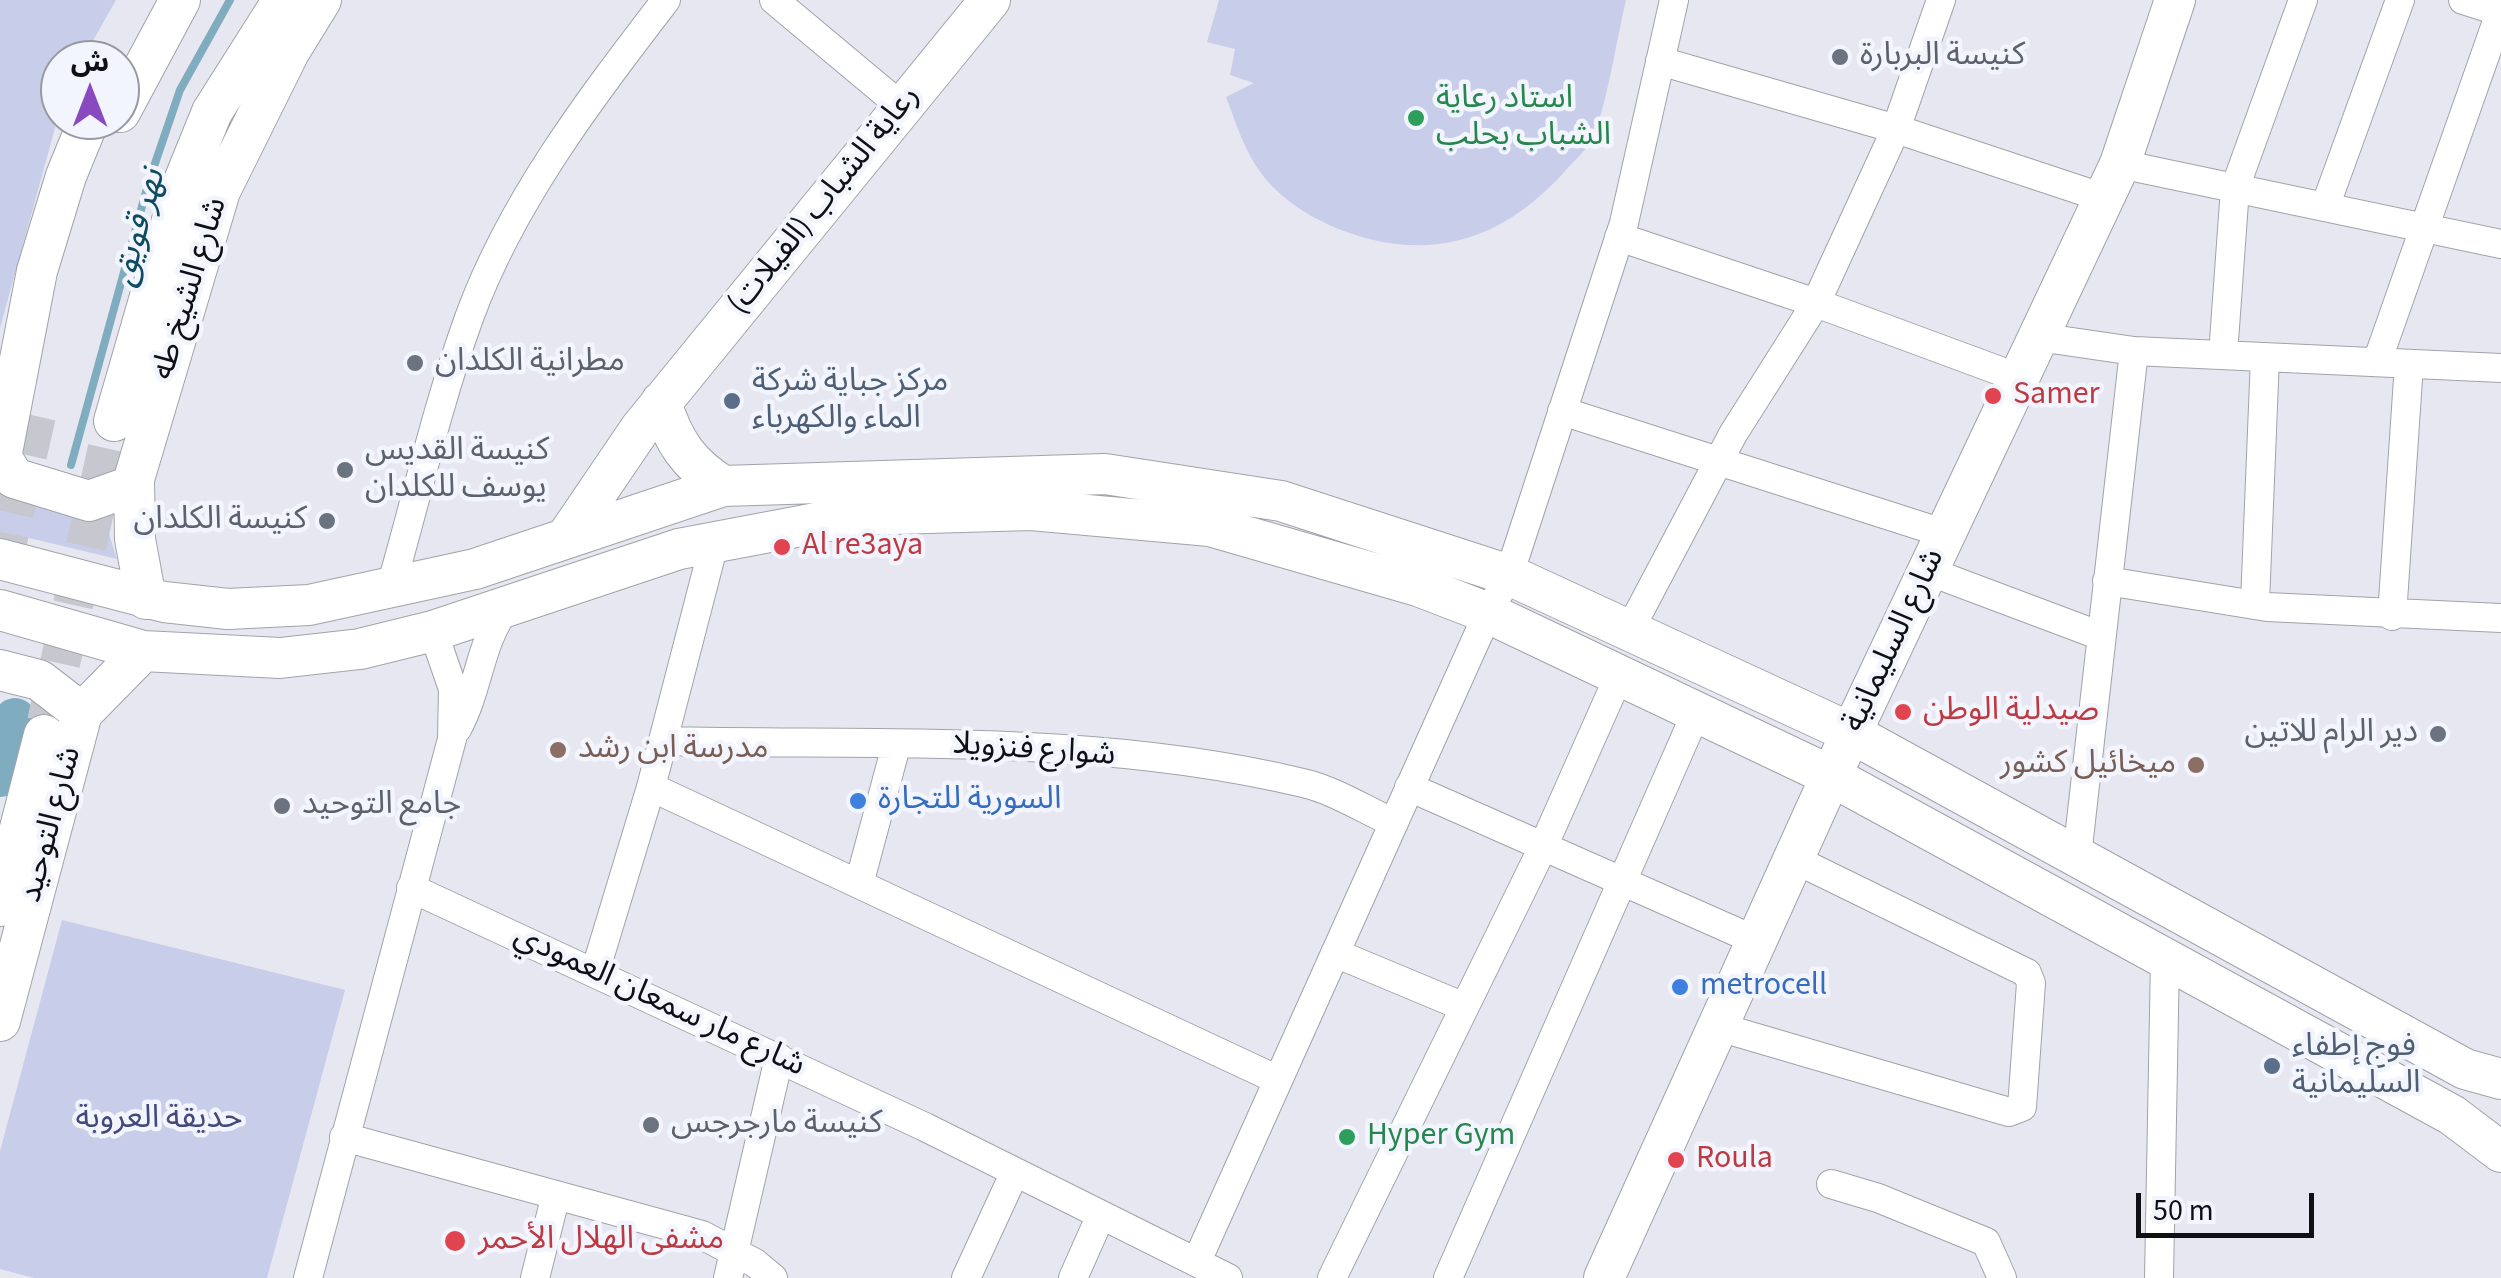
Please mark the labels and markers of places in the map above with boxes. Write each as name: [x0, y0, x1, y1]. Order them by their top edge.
place label: كنيسة البربارة: [1860, 38, 2025, 76]
marker: كنيسة البربارة: [1829, 46, 1851, 68]
place label: استاد رعاية الشباب بحلب: [1436, 81, 1611, 156]
marker: استاد رعاية الشباب بحلب: [1405, 107, 1427, 129]
place label: مطرانية الكلدان: [435, 344, 625, 382]
marker: مطرانية الكلدان: [404, 352, 426, 374]
place label: مركز جباية شركة الماء والكهرباء: [752, 364, 948, 439]
place label: Samer: [2013, 377, 2100, 415]
marker: Samer: [1982, 385, 2004, 407]
marker: مركز جباية شركة الماء والكهرباء: [721, 390, 743, 412]
place label: كنيسة القديس يوسف للكلدان: [365, 433, 549, 508]
marker: كنيسة القديس يوسف للكلدان: [334, 459, 356, 481]
place label: كنيسة الكلدان: [133, 502, 307, 540]
marker: كنيسة الكلدان: [316, 510, 338, 532]
place label: Al re3aya: [802, 528, 923, 566]
marker: Al re3aya: [771, 536, 793, 558]
place label: صيدلية الوطن: [1923, 693, 2099, 731]
marker: صيدلية الوطن: [1892, 701, 1914, 723]
place label: دير الرام للاتين: [2244, 715, 2418, 753]
marker: دير الرام للاتين: [2427, 723, 2449, 745]
place label: مدرسة ابن رشد: [578, 731, 769, 769]
marker: مدرسة ابن رشد: [547, 739, 569, 761]
place label: ميخائيل كشور: [2000, 746, 2176, 784]
marker: ميخائيل كشور: [2185, 754, 2207, 776]
place label: السورية للتجارة: [878, 782, 1062, 820]
place label: جامع التوحيد: [302, 787, 461, 825]
marker: السورية للتجارة: [847, 790, 869, 812]
marker: جامع التوحيد: [271, 795, 293, 817]
place label: metrocell: [1700, 968, 1827, 1006]
marker: metrocell: [1669, 976, 1691, 998]
place label: فوج إطفاء السليمانية: [2292, 1029, 2421, 1104]
marker: فوج إطفاء السليمانية: [2261, 1055, 2283, 1077]
place label: كنيسة مارجرجس: [671, 1106, 883, 1144]
marker: كنيسة مارجرجس: [640, 1114, 662, 1136]
place label: Hyper Gym: [1367, 1118, 1515, 1156]
marker: Hyper Gym: [1336, 1126, 1358, 1148]
place label: Roula: [1696, 1141, 1773, 1179]
marker: Roula: [1665, 1149, 1687, 1171]
place label: مشفى الهلال الأحمر: [478, 1222, 724, 1260]
marker: مشفى الهلال الأحمر: [442, 1228, 468, 1254]

